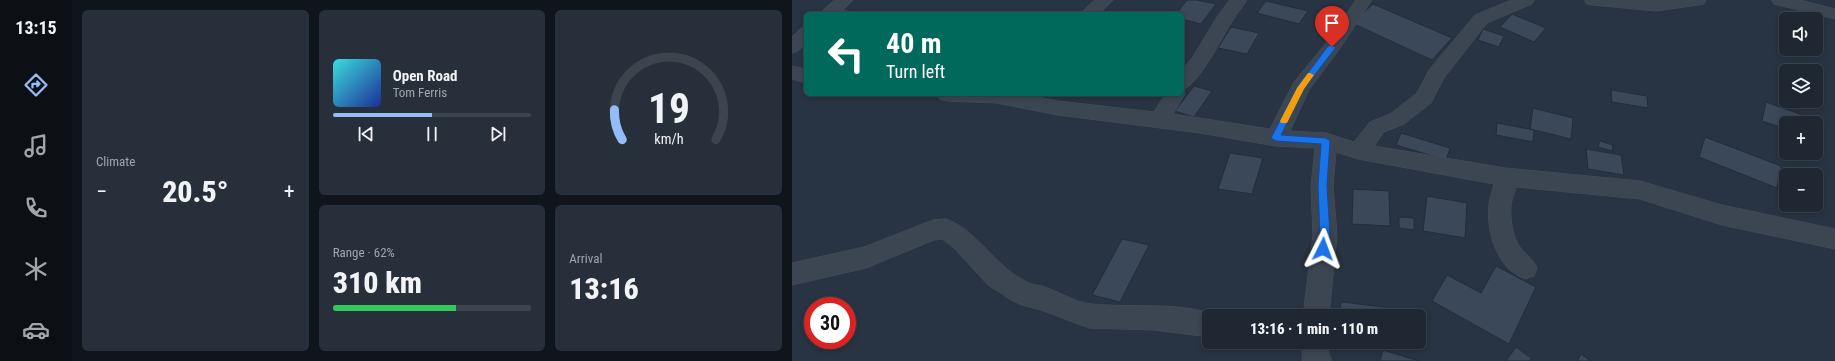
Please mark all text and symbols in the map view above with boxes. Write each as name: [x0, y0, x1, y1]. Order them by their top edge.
pin: [1315, 6, 1349, 47]
icon: arrive: [1321, 12, 1343, 34]
map controls: [1779, 12, 1823, 212]
button: sound: [1779, 12, 1823, 56]
text: 13:15: [15, 17, 57, 38]
text: 40 m: [886, 27, 942, 60]
icon: left: [820, 28, 872, 80]
text: Turn left: [886, 61, 945, 82]
button: layers: [1779, 64, 1823, 108]
text: Open Road: [393, 67, 457, 85]
icon: directions: [22, 71, 50, 99]
text: 19: [648, 84, 690, 133]
text: Tom Ferris: [393, 85, 447, 100]
button: +: [1779, 116, 1823, 160]
icon: previous: [355, 123, 377, 145]
icon: pause: [421, 123, 443, 145]
icon: next: [487, 123, 509, 145]
text: km/h: [654, 131, 683, 147]
icon: music: [22, 132, 50, 160]
text: Climate: [96, 154, 135, 169]
button: −: [1779, 168, 1823, 212]
text: 20.5°: [162, 174, 229, 209]
text: −: [96, 179, 107, 204]
text: +: [284, 179, 295, 204]
icon: phone: [22, 194, 50, 222]
position arrow: [1302, 228, 1344, 270]
text: Range · 62%: [333, 245, 395, 260]
text: Arrival: [569, 251, 602, 266]
icon: climate: [22, 255, 50, 283]
text: 310 km: [333, 265, 422, 300]
text: 13:16: [569, 271, 639, 306]
speed limit sign: 30: [804, 297, 856, 349]
icon: car: [22, 316, 50, 344]
text: 13:16 · 1 min · 110 m: [1250, 320, 1378, 338]

